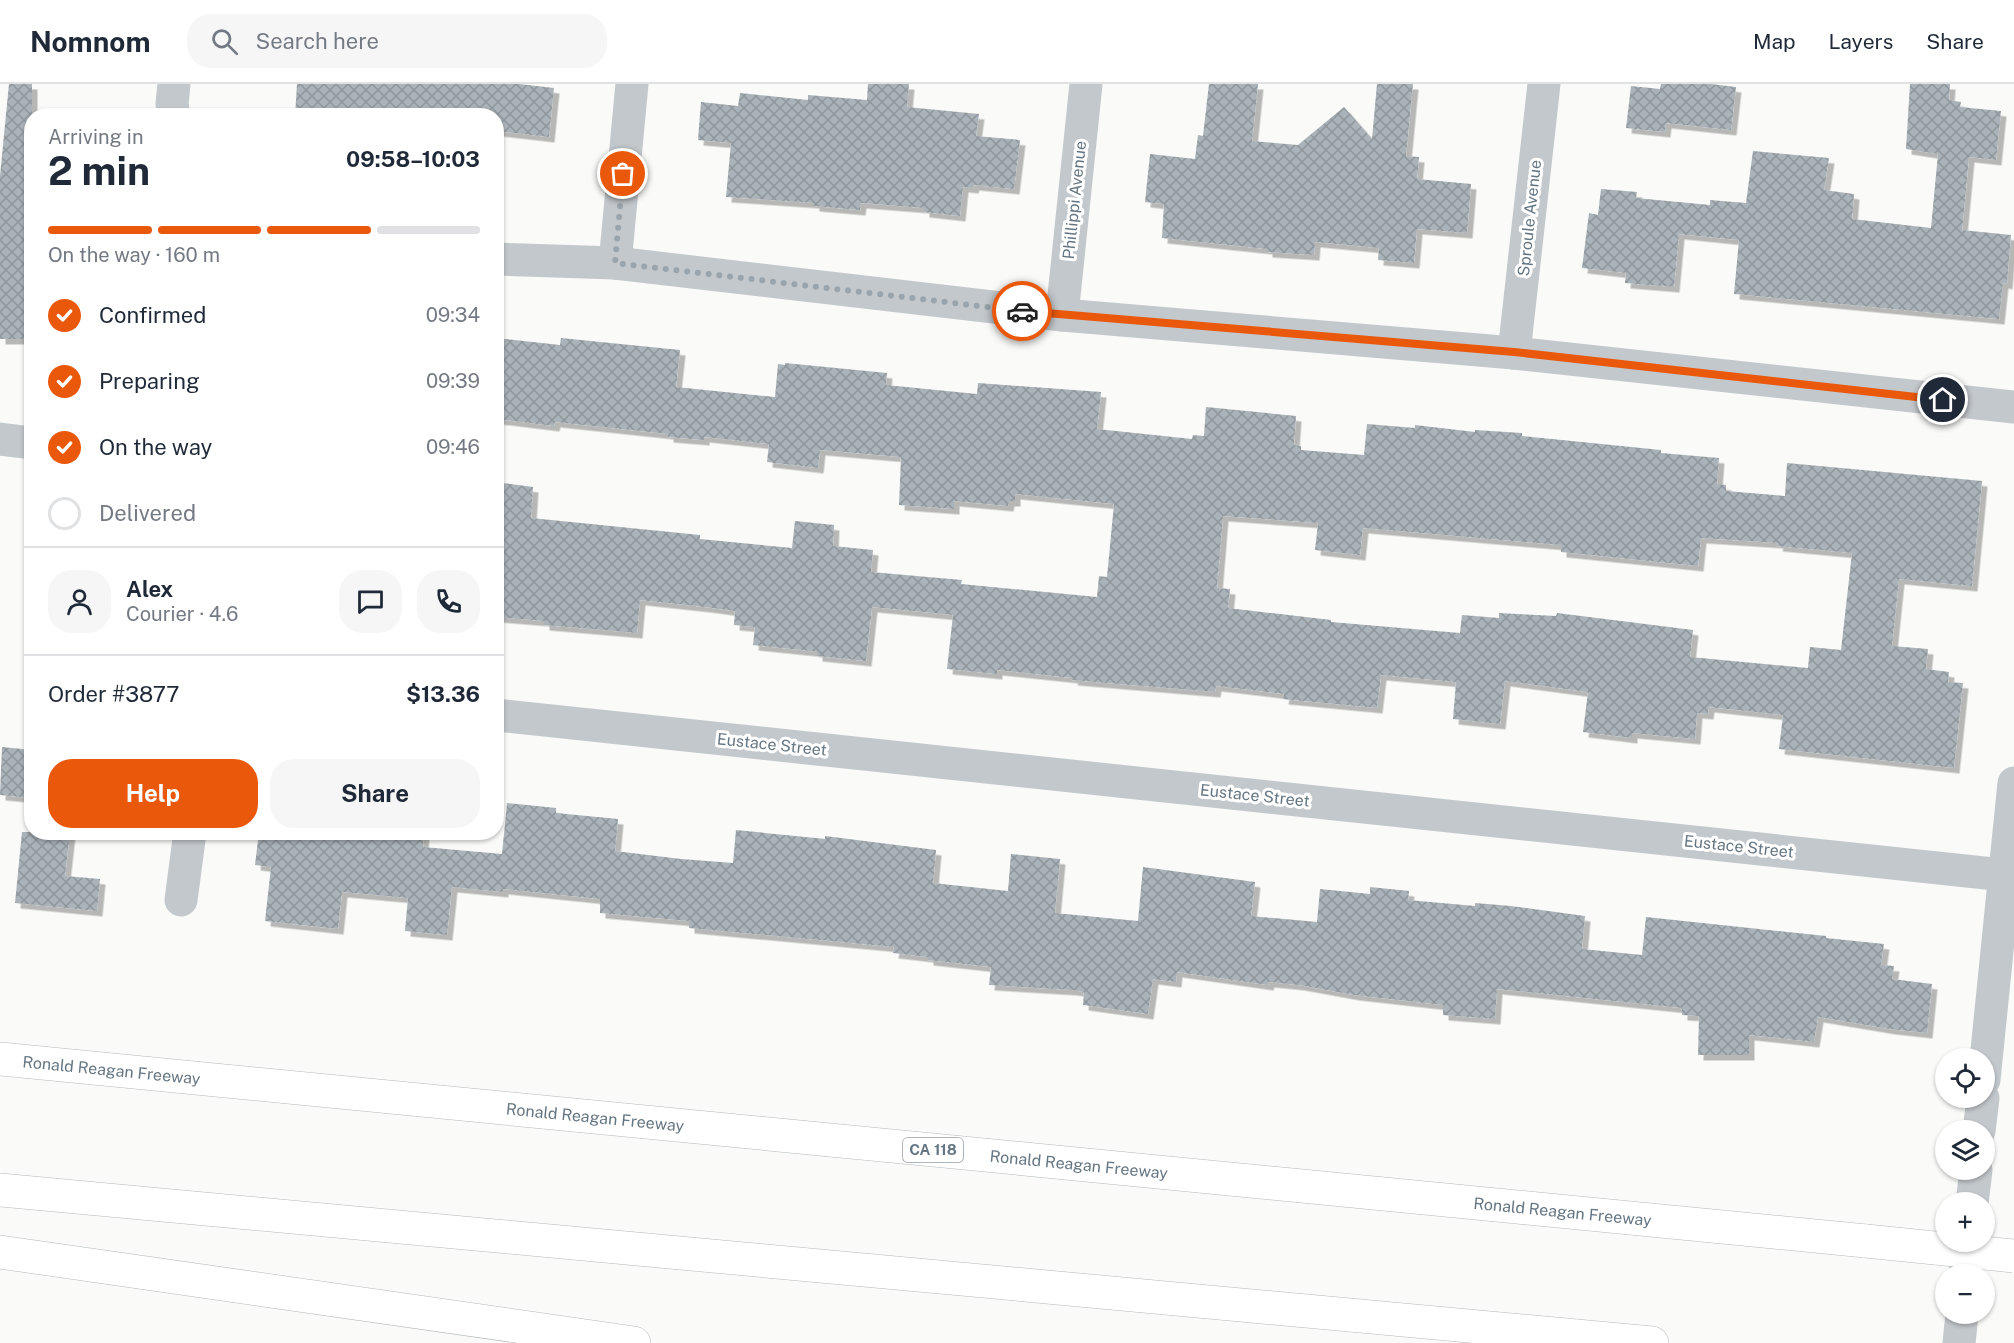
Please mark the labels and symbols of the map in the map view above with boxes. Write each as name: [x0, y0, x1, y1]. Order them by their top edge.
street label: Phillippi Avenue: [1059, 140, 1090, 260]
pin: [597, 148, 648, 199]
street label: Sproule Avenue: [1514, 159, 1545, 277]
courier: [992, 281, 1052, 341]
pin: [1917, 374, 1968, 425]
street label: Eustace Street: [716, 729, 828, 760]
street label: Eustace Street: [1199, 780, 1311, 811]
street label: Eustace Street: [1683, 831, 1795, 862]
street label: Ronald Reagan Freeway: [21, 1052, 202, 1089]
street label: Ronald Reagan Freeway: [505, 1099, 685, 1136]
road number: CA 118: [903, 1138, 963, 1162]
street label: Ronald Reagan Freeway: [989, 1147, 1169, 1183]
street label: Ronald Reagan Freeway: [1473, 1194, 1653, 1230]

